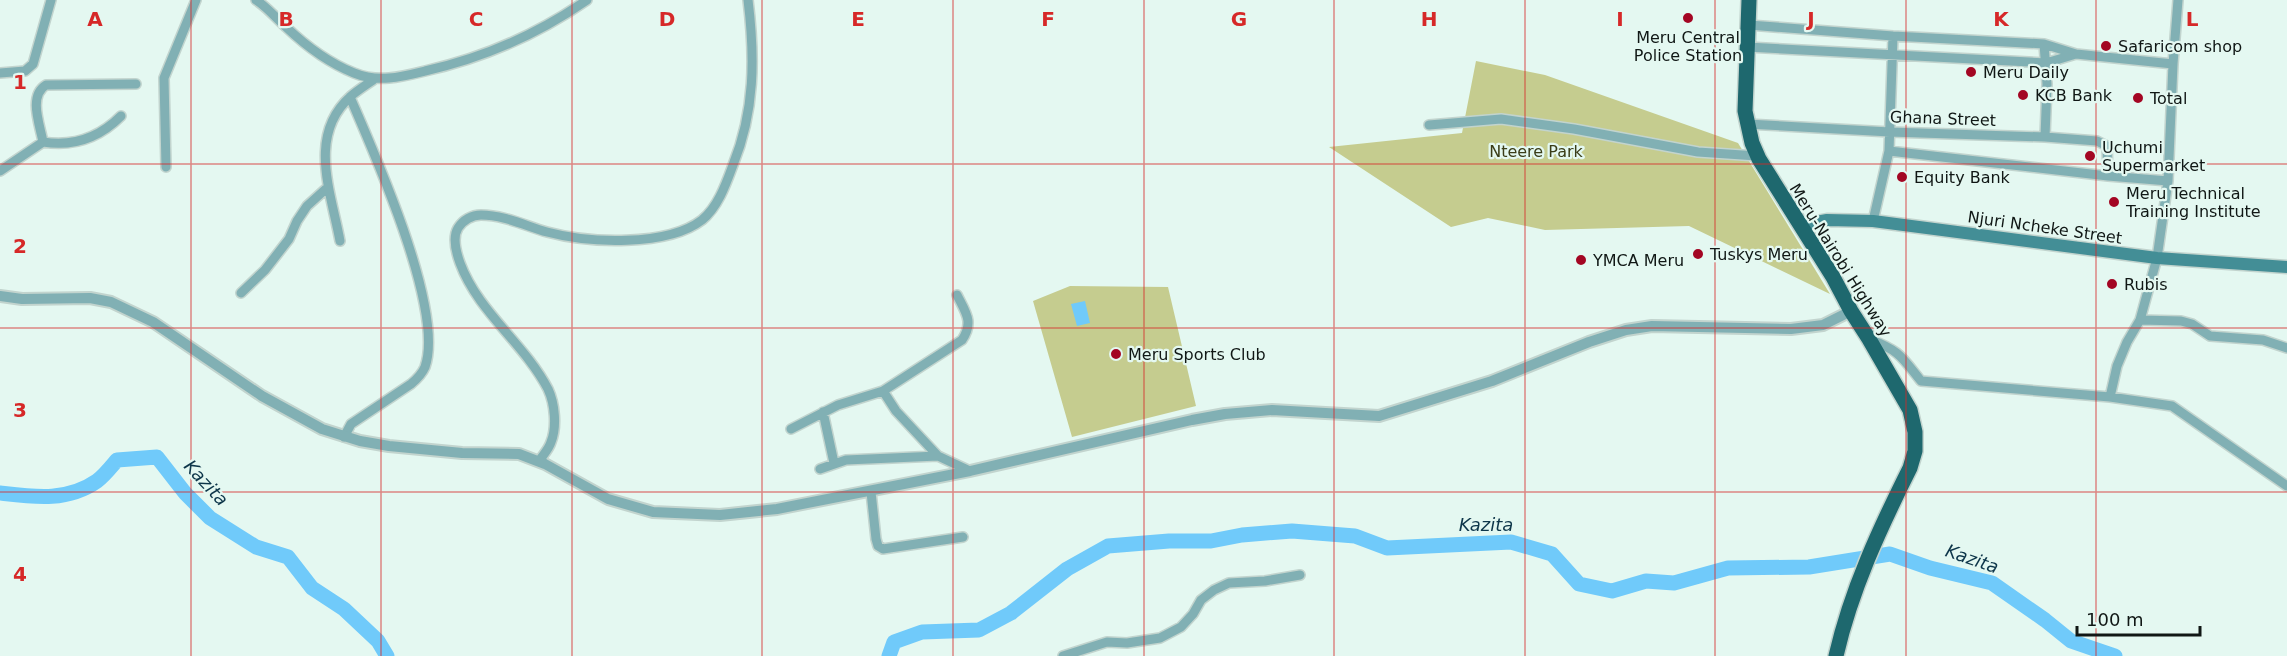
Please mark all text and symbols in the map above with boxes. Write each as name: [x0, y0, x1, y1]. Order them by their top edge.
text: A: [87, 7, 103, 31]
text: B: [278, 7, 294, 31]
text: C: [469, 7, 483, 31]
text: D: [659, 7, 675, 31]
text: E: [851, 7, 865, 31]
text: F: [1041, 7, 1055, 31]
text: G: [1231, 7, 1247, 31]
text: H: [1421, 7, 1437, 31]
text: I: [1616, 7, 1624, 31]
text: J: [1805, 7, 1815, 31]
text: K: [1993, 7, 2010, 31]
text: L: [2186, 7, 2199, 31]
marker: Meru Central Police Station: [1681, 11, 1695, 25]
place label: Meru Central Police Station: [1634, 28, 1742, 65]
place label: Safaricom shop: [2118, 37, 2242, 56]
marker: Safaricom shop: [2099, 39, 2113, 53]
place label: Meru Daily: [1983, 63, 2069, 82]
marker: Meru Daily: [1964, 65, 1978, 79]
text: 1: [13, 70, 27, 94]
place label: KCB Bank: [2035, 86, 2113, 105]
marker: KCB Bank: [2016, 88, 2030, 102]
place label: Total: [2149, 89, 2187, 108]
marker: Total: [2131, 91, 2145, 105]
street label: Ghana Street: [1890, 107, 1996, 130]
place label: Uchumi Supermarket: [2102, 138, 2205, 175]
park label: Nteere Park: [1489, 142, 1584, 161]
marker: Uchumi Supermarket: [2083, 149, 2097, 163]
place label: Equity Bank: [1914, 168, 2011, 187]
marker: Equity Bank: [1895, 170, 1909, 184]
street label: Meru-Nairobi Highway: [1786, 180, 1896, 340]
place label: Meru Technical Training Institute: [2125, 184, 2261, 221]
marker: Meru Technical Training Institute: [2107, 195, 2121, 209]
street label: Njuri Ncheke Street: [1967, 207, 2123, 248]
text: 2: [13, 234, 27, 258]
place label: Tuskys Meru: [1709, 245, 1808, 264]
marker: Tuskys Meru: [1691, 247, 1705, 261]
place label: YMCA Meru: [1592, 251, 1684, 270]
marker: YMCA Meru: [1574, 253, 1588, 267]
place label: Rubis: [2124, 275, 2167, 294]
marker: Rubis: [2105, 277, 2119, 291]
place label: Meru Sports Club: [1128, 345, 1266, 364]
marker: Meru Sports Club: [1109, 347, 1123, 361]
text: 3: [13, 398, 27, 422]
water label: Kazita: [180, 455, 233, 510]
water label: Kazita: [1459, 514, 1513, 535]
water label: Kazita: [1943, 540, 2001, 577]
text: 4: [13, 562, 27, 586]
scale bar: [2077, 599, 2200, 637]
text: 100 m: [2086, 609, 2144, 630]

